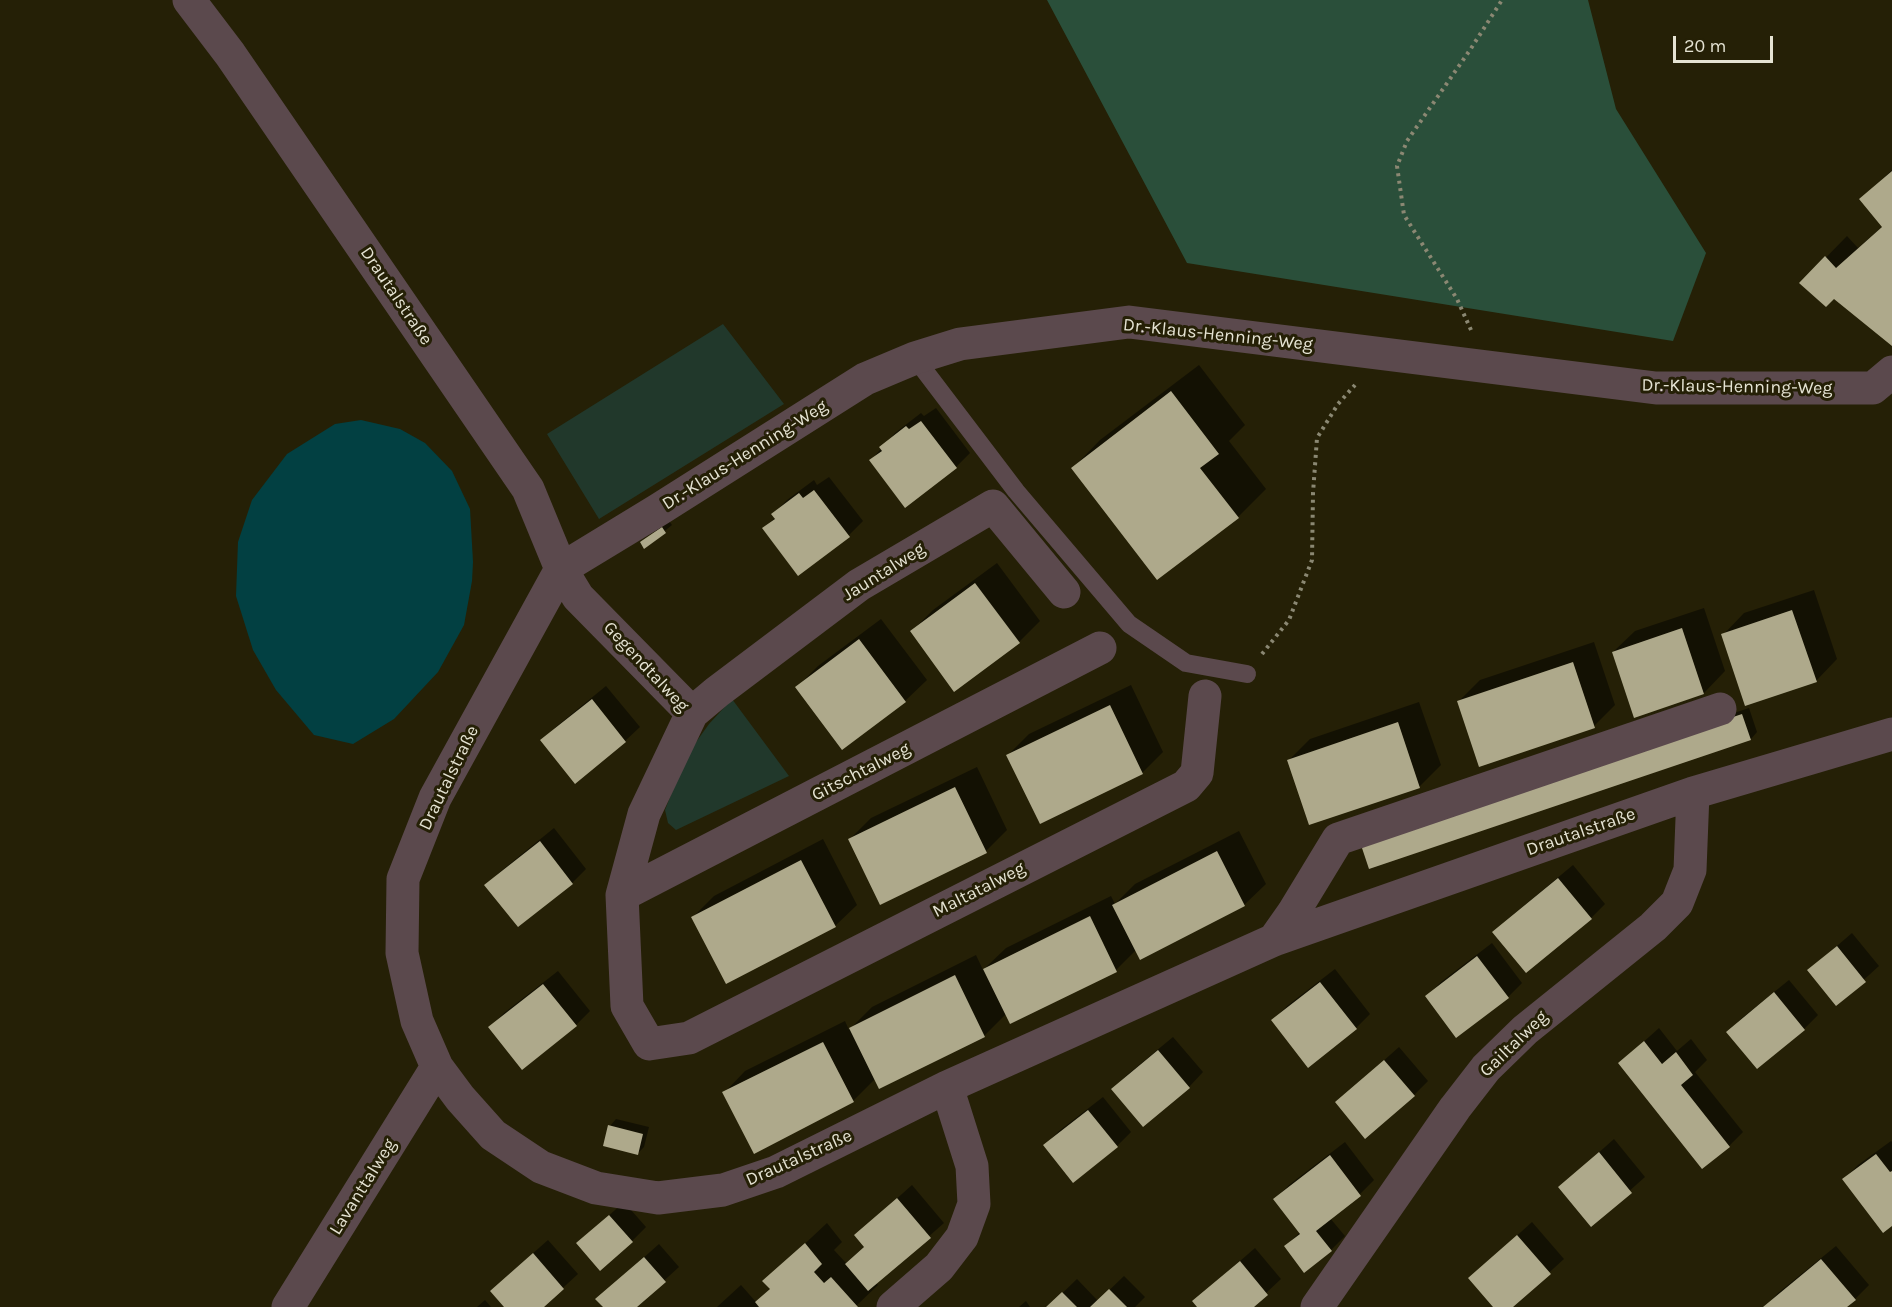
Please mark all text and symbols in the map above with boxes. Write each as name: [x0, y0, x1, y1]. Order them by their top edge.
scale bar: [1676, 24, 1776, 62]
text: 20 m: [1684, 35, 1726, 57]
street label: Drautalstraße: [355, 243, 437, 349]
street label: Dr.-Klaus-Henning-Weg: [1122, 314, 1314, 356]
street label: Dr.-Klaus-Henning-Weg: [1641, 375, 1833, 399]
street label: Dr.-Klaus-Henning-Weg: [658, 395, 832, 515]
street label: Jauntalweg: [839, 538, 929, 606]
street label: Gegendtalweg: [599, 617, 693, 717]
street label: Drautalstraße: [414, 722, 484, 834]
street label: Gitschtalweg: [808, 738, 914, 806]
street label: Drautalstraße: [1524, 803, 1638, 861]
street label: Maltatalweg: [929, 857, 1029, 923]
street label: Gailtalweg: [1476, 1006, 1552, 1082]
street label: Drautalstraße: [743, 1125, 855, 1191]
street label: Lavanttalweg: [325, 1135, 401, 1239]

